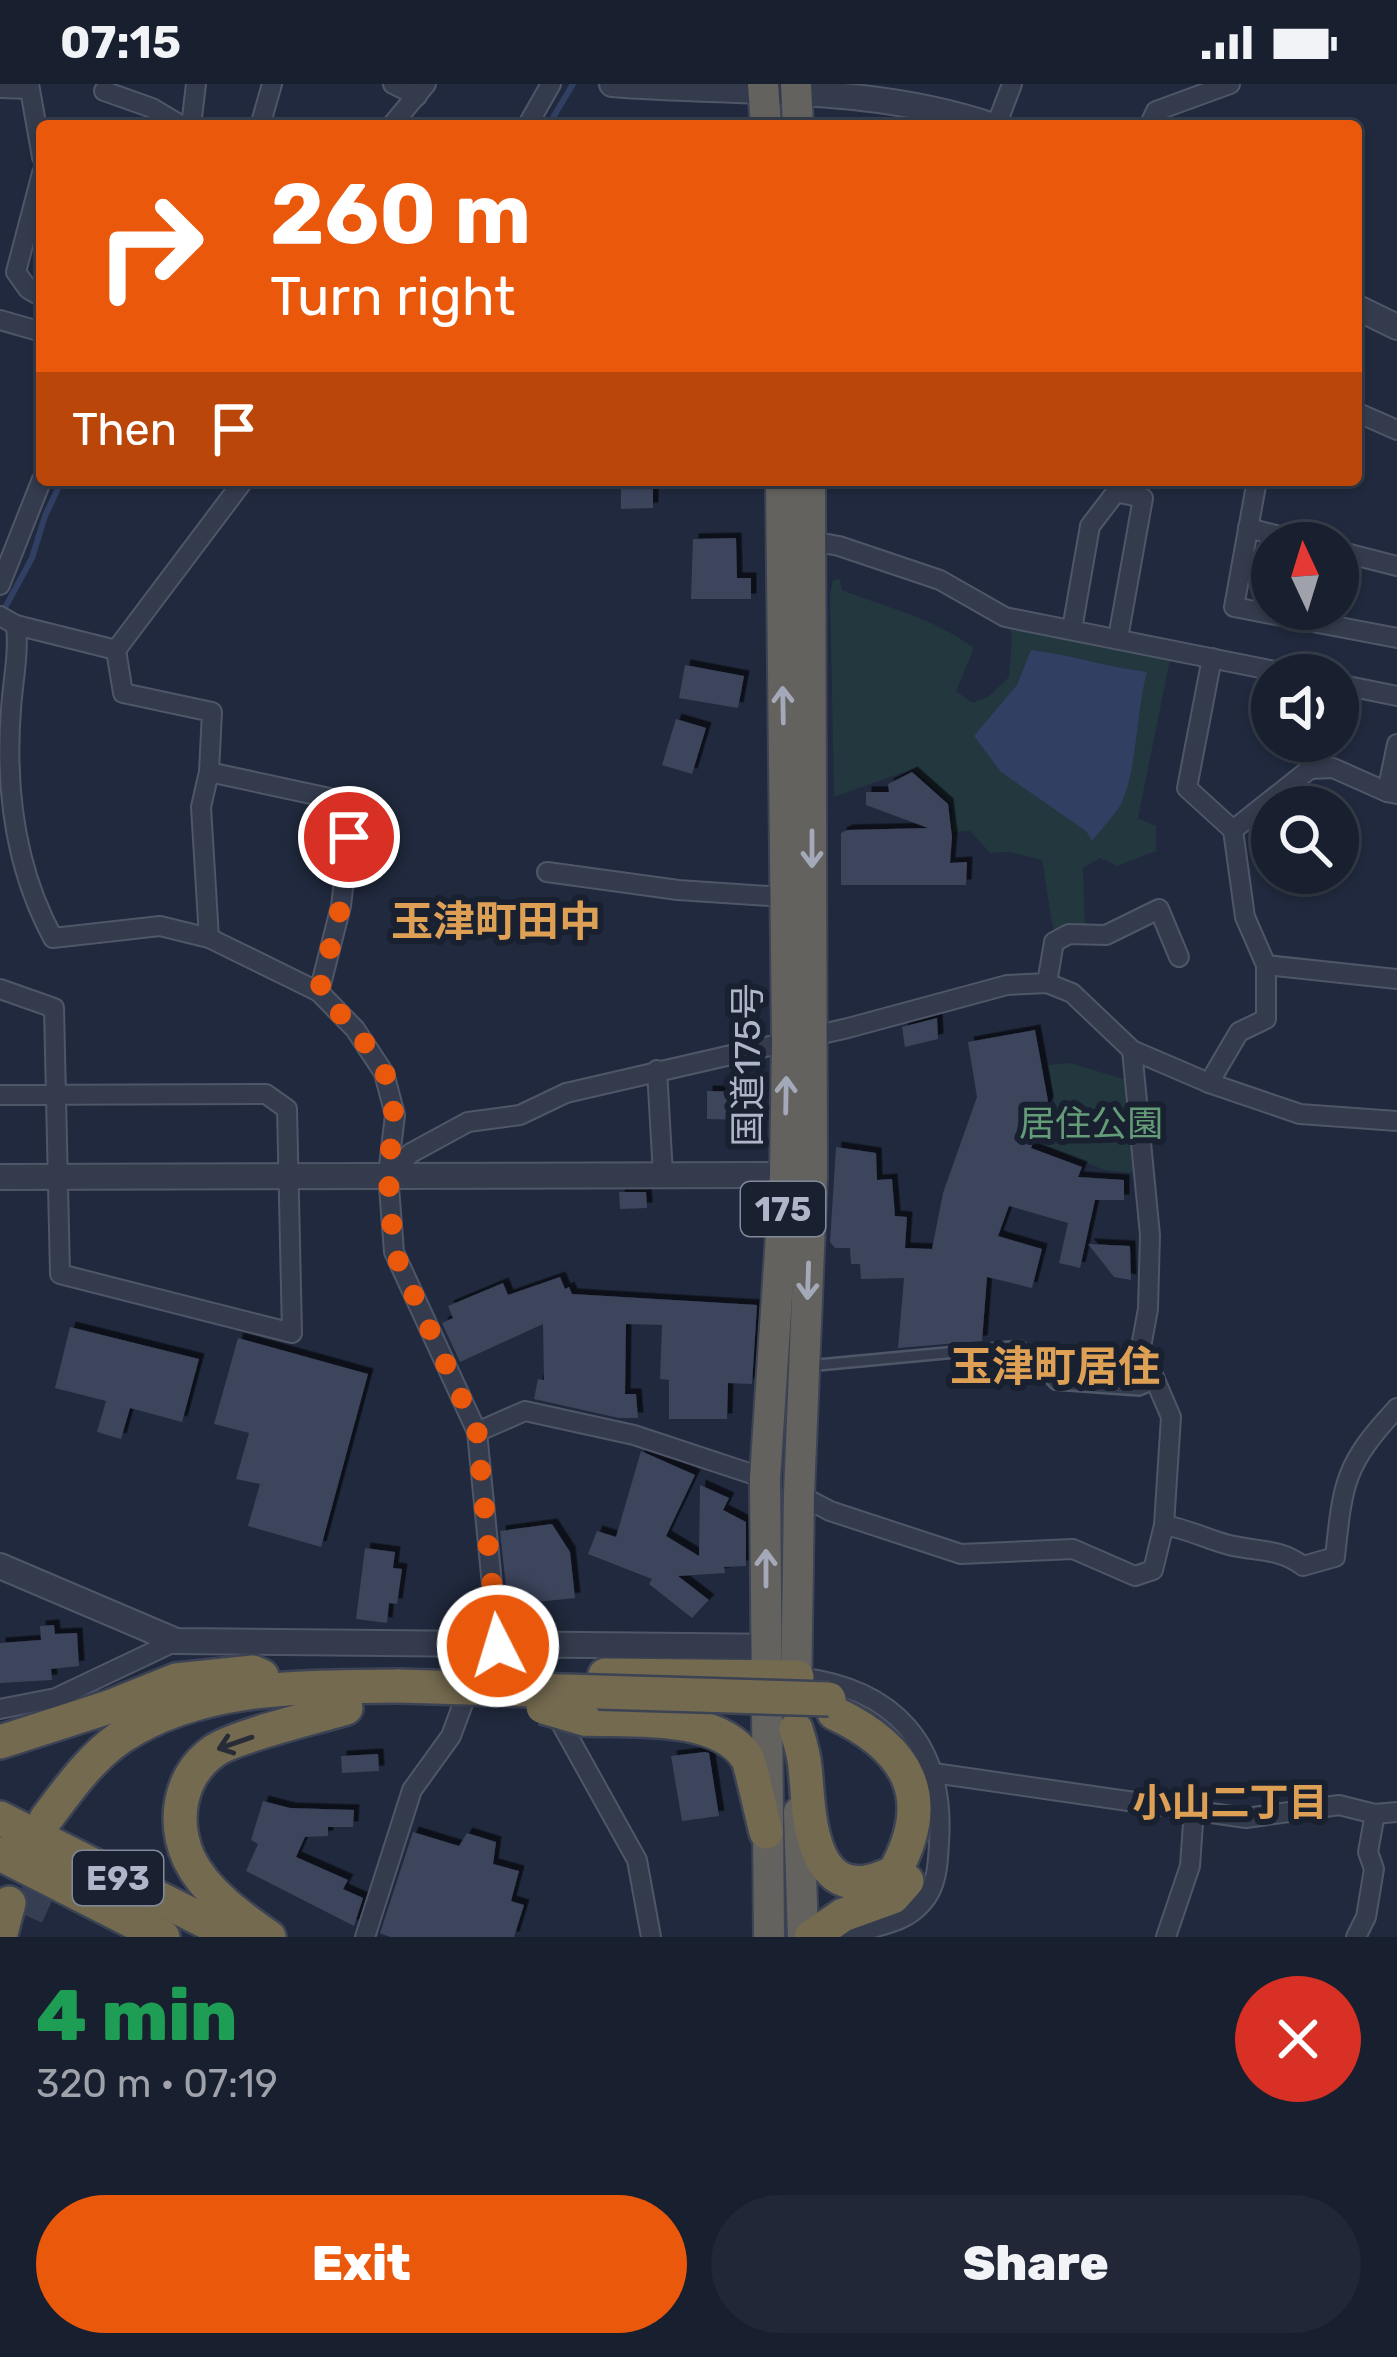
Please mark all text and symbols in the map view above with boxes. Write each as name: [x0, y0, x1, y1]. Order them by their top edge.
text: 07:15: [60, 16, 181, 69]
text: 260 m: [270, 164, 531, 264]
icon: right: [72, 168, 228, 324]
text: Turn right: [270, 265, 515, 329]
icon: arrive: [201, 396, 267, 462]
text: Then: [72, 403, 177, 456]
north arrow: [1251, 522, 1359, 630]
map controls: [1251, 522, 1359, 894]
button: sound: [1251, 654, 1359, 762]
one-way arrow: [771, 686, 794, 725]
pin: [298, 786, 400, 888]
button: search: [1251, 786, 1359, 894]
icon: arrive: [316, 804, 382, 870]
one-way arrow: [801, 829, 823, 868]
district label: 玉津町田中: [391, 897, 601, 947]
street label: 国道175号: [726, 983, 769, 1147]
one-way arrow: [775, 1076, 797, 1115]
park label: 居住公園: [1019, 1102, 1163, 1145]
road number: 175: [741, 1182, 825, 1236]
one-way arrow: [796, 1261, 819, 1300]
district label: 玉津町居住: [950, 1342, 1160, 1392]
one-way arrow: [755, 1549, 777, 1588]
position arrow: [435, 1583, 561, 1709]
one-way arrow: [217, 1734, 254, 1755]
district label: 小山二丁目: [1132, 1780, 1328, 1826]
road number: E93: [73, 1851, 163, 1905]
text: 4 min: [36, 1973, 237, 2058]
button: close: [1235, 1976, 1361, 2102]
text: 320 m · 07:19: [36, 2061, 278, 2107]
button: Exit: [36, 2195, 687, 2333]
button: Share: [711, 2195, 1361, 2333]

